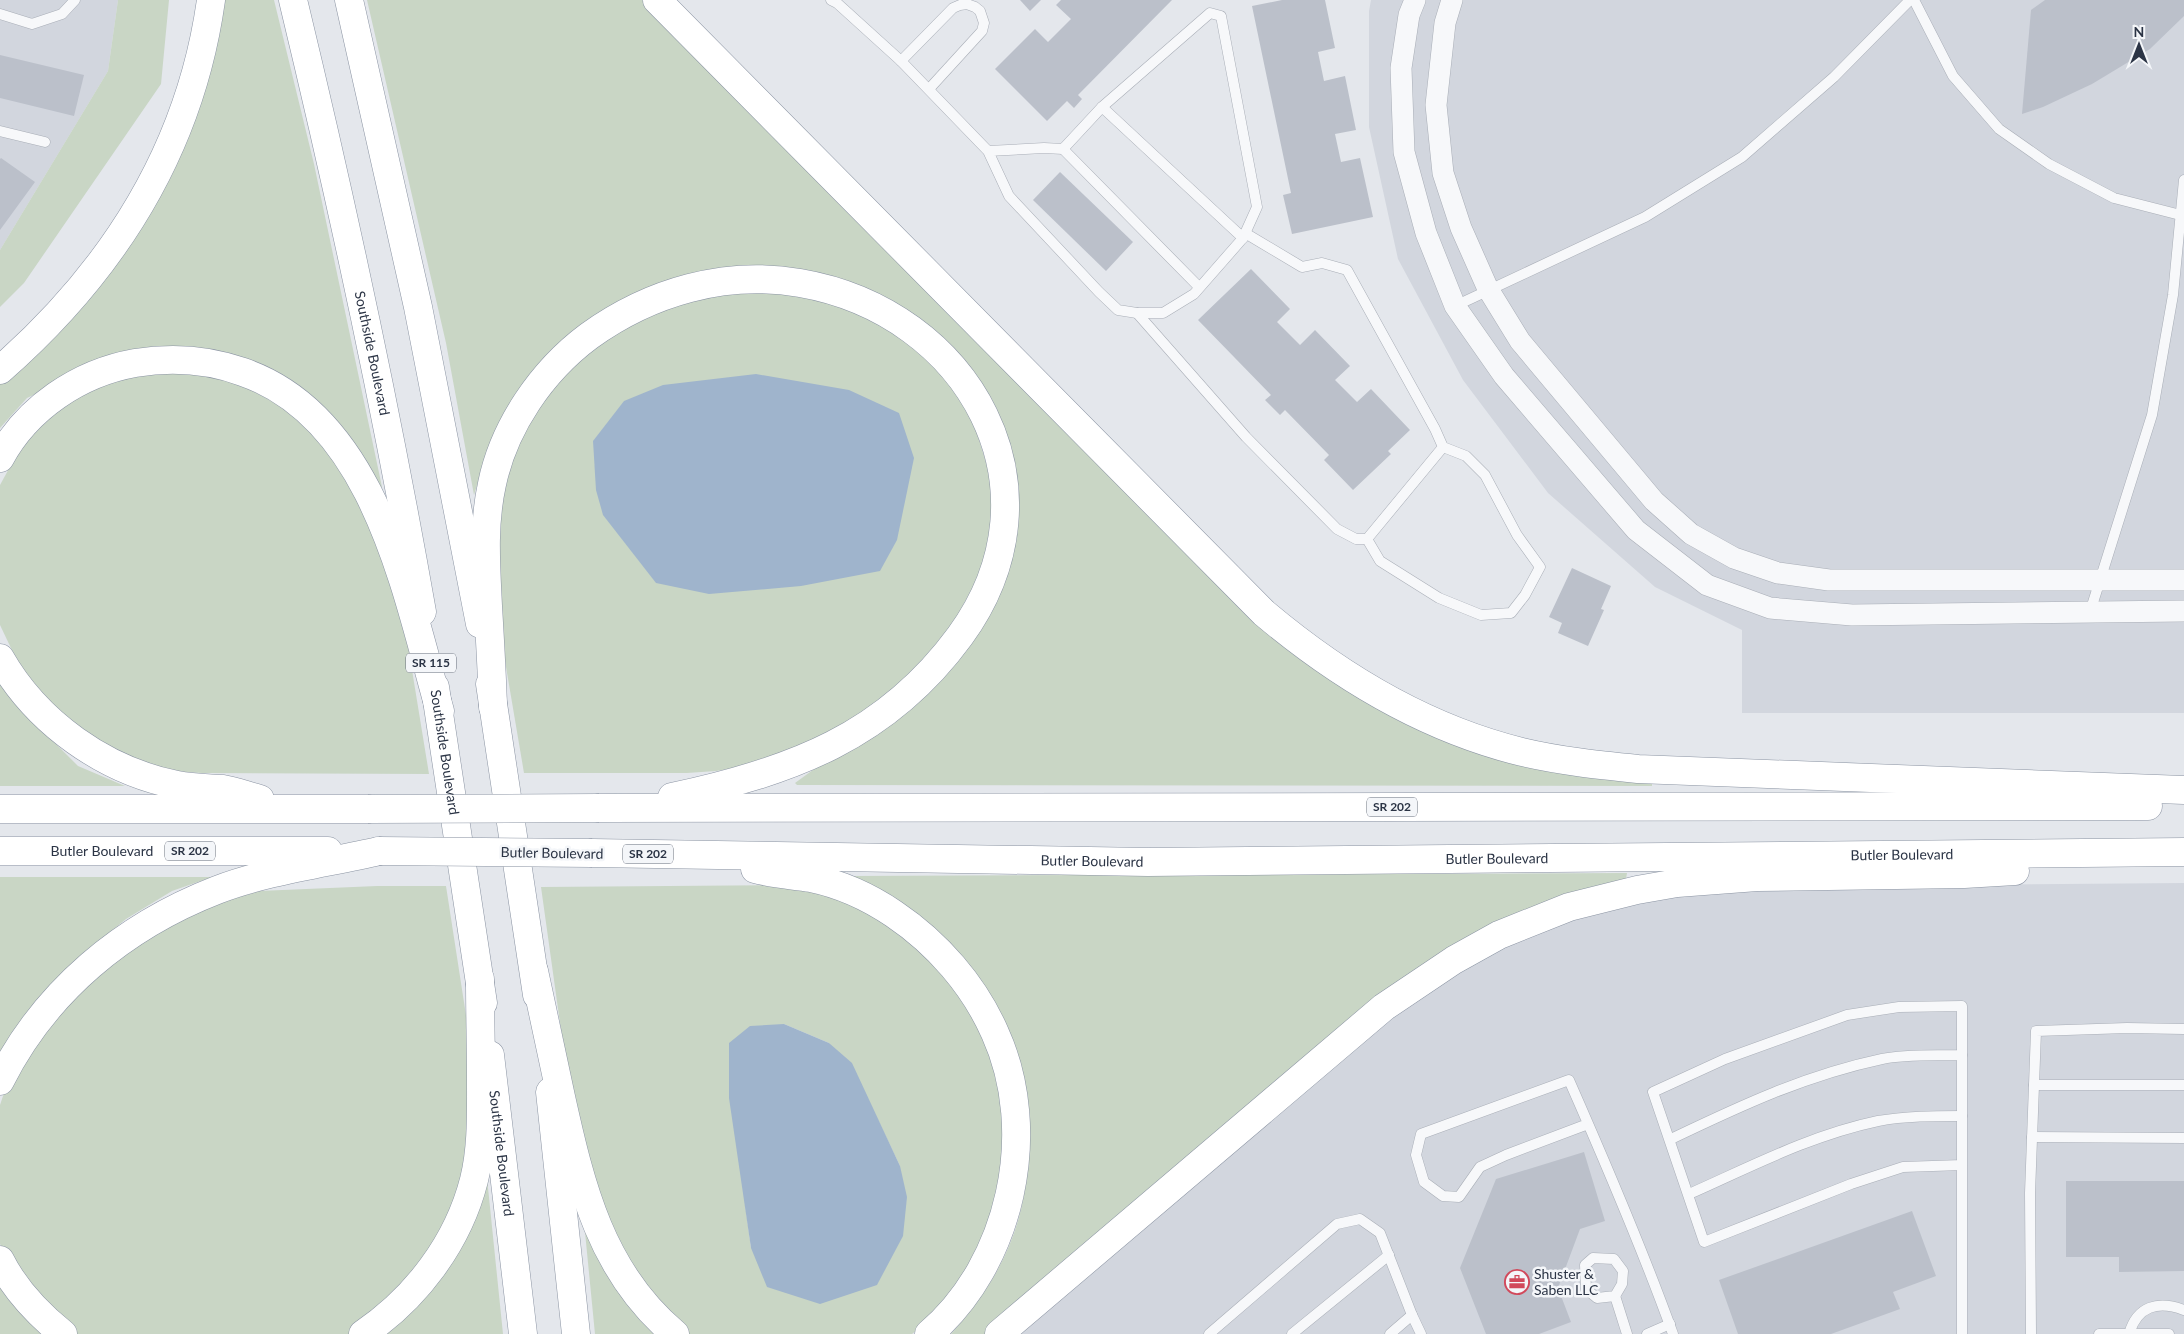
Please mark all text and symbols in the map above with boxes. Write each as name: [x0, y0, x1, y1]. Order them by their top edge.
north arrow: [2114, 20, 2164, 70]
text: N: [2134, 23, 2144, 40]
street label: Southside Boulevard: [352, 289, 394, 417]
road number: SR 115: [406, 654, 456, 672]
street label: Southside Boulevard: [428, 688, 463, 816]
road number: SR 202: [1367, 798, 1417, 816]
road number: SR 202: [165, 841, 215, 860]
street label: Butler Boulevard: [51, 842, 153, 859]
street label: Butler Boulevard: [501, 843, 604, 862]
road number: SR 202: [623, 844, 673, 864]
street label: Butler Boulevard: [1850, 845, 1953, 863]
street label: Butler Boulevard: [1445, 849, 1548, 867]
street label: Butler Boulevard: [1040, 851, 1144, 870]
street label: Southside Boulevard: [486, 1089, 518, 1217]
place label: Shuster & Saben LLC: [1534, 1265, 1599, 1298]
office icon: Shuster & Saben LLC: [1504, 1269, 1530, 1295]

